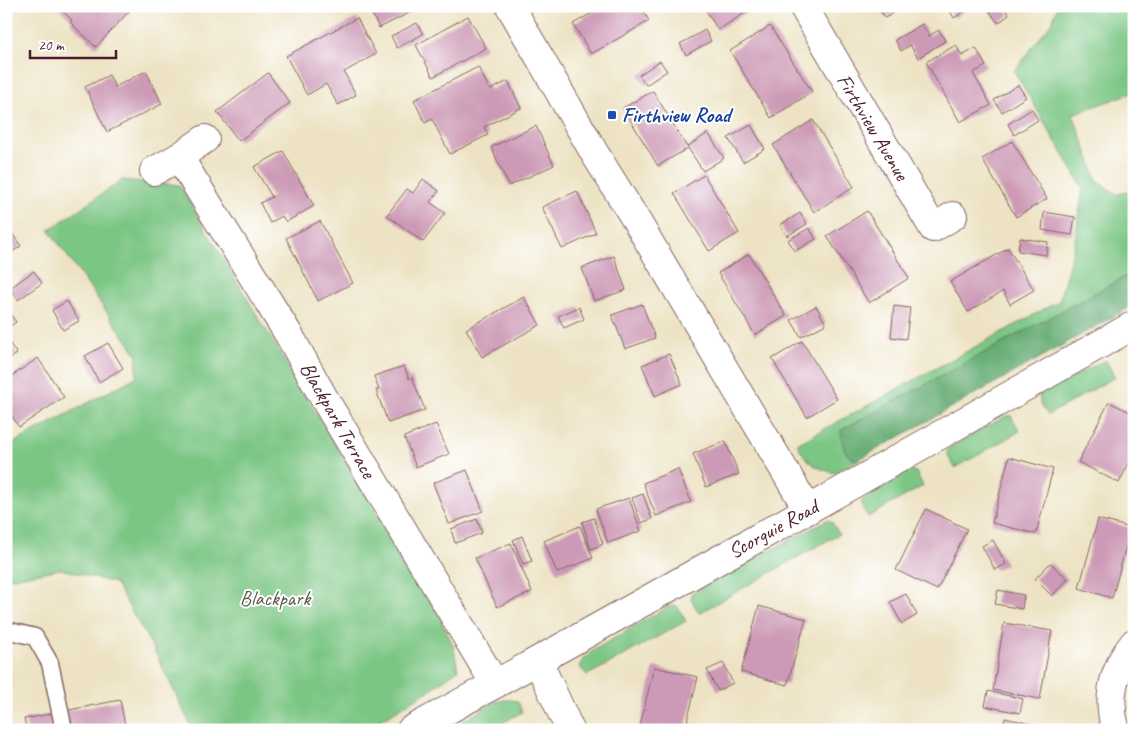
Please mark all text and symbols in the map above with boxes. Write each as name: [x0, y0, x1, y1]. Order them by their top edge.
scale bar: [30, 28, 116, 60]
text: 20 m: [38, 36, 65, 55]
street label: Firthview Avenue: [831, 69, 916, 186]
place label: Firthview Road: [622, 102, 734, 128]
marker: Firthview Road: [606, 109, 618, 121]
street label: Blackpark Terrace: [294, 357, 382, 484]
street label: Scorguie Road: [724, 492, 826, 564]
park label: Blackpark: [240, 585, 312, 611]

